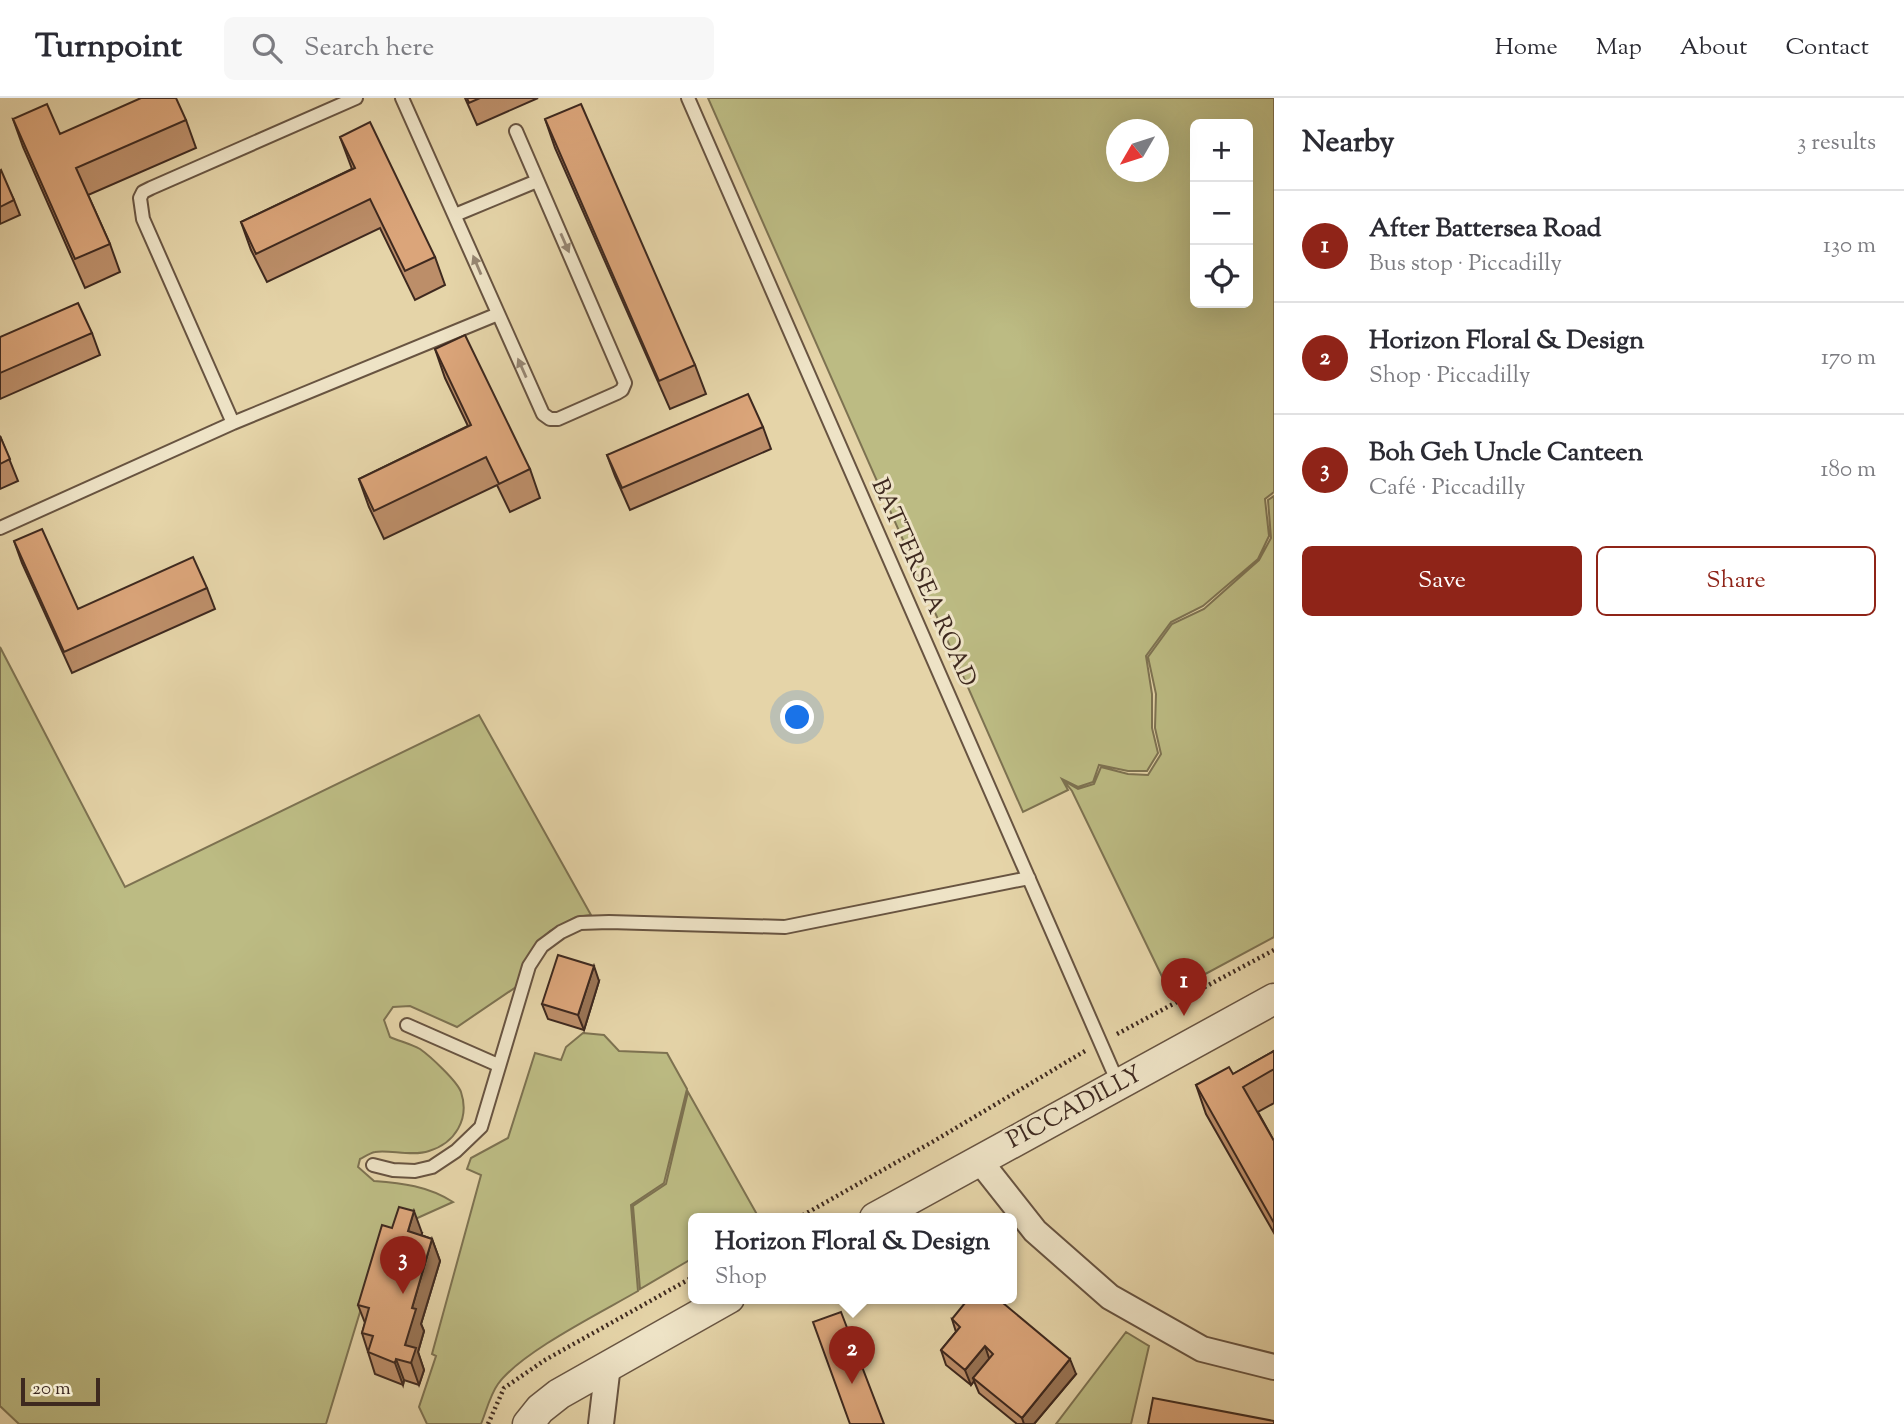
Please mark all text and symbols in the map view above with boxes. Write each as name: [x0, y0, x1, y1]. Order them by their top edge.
search box: [224, 17, 714, 80]
text: Turnpoint: [35, 24, 182, 72]
icon: search: [248, 29, 286, 67]
text: Search here: [304, 30, 434, 67]
text: Home: [1495, 31, 1558, 65]
text: Map: [1596, 31, 1642, 65]
text: About: [1680, 31, 1747, 65]
text: Contact: [1785, 31, 1869, 65]
north arrow: [1106, 119, 1169, 182]
map controls: [1190, 119, 1253, 308]
button: +: [1190, 119, 1253, 182]
text: Nearby: [1302, 122, 1394, 165]
text: 3 results: [1797, 127, 1876, 160]
button: −: [1190, 182, 1253, 245]
text: After Battersea Road: [1369, 211, 1601, 248]
text: 1: [1321, 230, 1329, 263]
text: 130 m: [1823, 230, 1876, 263]
one-way arrow: [559, 233, 570, 254]
button: locate: [1190, 245, 1253, 308]
text: Bus stop · Piccadilly: [1369, 248, 1562, 281]
one-way arrow: [471, 254, 482, 275]
text: Horizon Floral & Design: [1369, 323, 1644, 360]
text: 2: [1320, 342, 1330, 375]
text: 170 m: [1821, 342, 1876, 375]
one-way arrow: [516, 358, 528, 378]
text: Shop · Piccadilly: [1369, 360, 1530, 393]
text: Boh Geh Uncle Canteen: [1369, 435, 1643, 472]
text: 3: [1320, 454, 1330, 487]
text: 180 m: [1821, 454, 1876, 487]
text: Café · Piccadilly: [1369, 472, 1525, 505]
street label: BATTERSEA ROAD: [862, 473, 984, 693]
button: Save: [1302, 546, 1582, 616]
button: Share: [1596, 546, 1876, 616]
your location: [780, 700, 814, 734]
pin: 1: [1161, 958, 1207, 1016]
street label: PICCADILLY: [1001, 1058, 1149, 1158]
popup: [688, 1213, 1017, 1304]
text: Horizon Floral & Design: [715, 1224, 990, 1261]
pin: 3: [380, 1236, 426, 1294]
text: Shop: [715, 1261, 767, 1294]
pin: 2: [829, 1326, 875, 1384]
scale bar: [21, 1375, 100, 1407]
text: 20 m: [32, 1376, 71, 1403]

